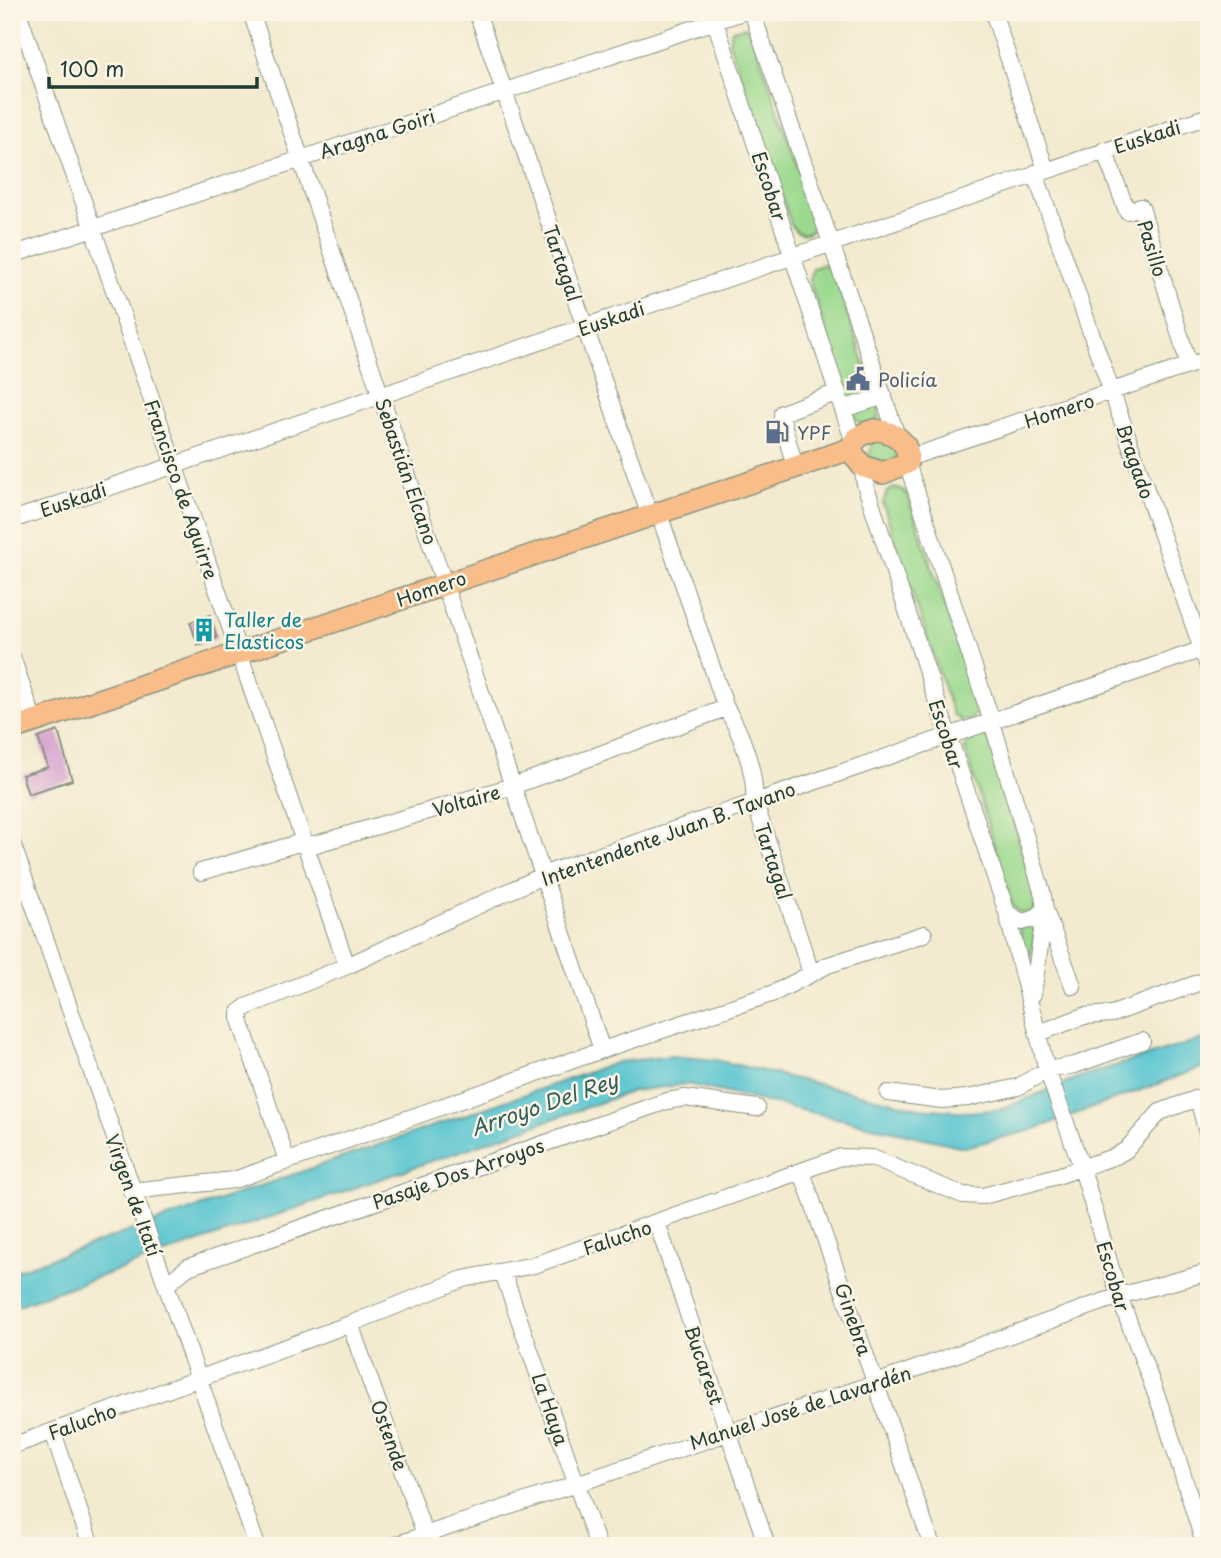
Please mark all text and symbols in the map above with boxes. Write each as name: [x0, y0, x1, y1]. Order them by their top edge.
scale bar: [49, 46, 257, 90]
text: 100 m: [60, 52, 124, 84]
street label: Aragna Goiri: [315, 101, 439, 165]
street label: Euskadi: [1110, 112, 1184, 160]
street label: Escobar: [746, 148, 795, 225]
street label: Pasillo: [1131, 216, 1175, 280]
street label: Tartagal: [537, 221, 589, 305]
street label: Euskadi: [574, 294, 648, 342]
public building icon: Policía: [844, 365, 872, 393]
place label: Policía: [878, 365, 937, 393]
street label: Homero: [1020, 386, 1098, 434]
street label: Sebastián Elcano: [369, 394, 445, 548]
street label: Francisco de Aguirre: [138, 395, 226, 583]
fuel station icon: YPF: [763, 418, 791, 446]
place label: YPF: [797, 418, 832, 446]
street label: Bragado: [1110, 420, 1162, 502]
street label: Euskadi: [36, 475, 110, 523]
street label: Homero: [392, 563, 470, 613]
place label: Taller de Elasticos: [224, 605, 304, 655]
building icon: Taller de Elasticos: [190, 616, 218, 644]
street label: Escobar: [923, 696, 972, 773]
street label: Intentendente Juan B. Tavano: [537, 774, 799, 892]
street label: Voltaire: [429, 777, 503, 823]
street label: Tartagal: [748, 819, 800, 903]
water label: Arroyo Del Rey: [466, 1062, 624, 1143]
street label: Virgen de Itatí: [99, 1130, 169, 1260]
street label: Pasaje Dos Arroyos: [368, 1130, 548, 1216]
street label: Falucho: [579, 1212, 655, 1262]
street label: Escobar: [1090, 1238, 1138, 1315]
street label: Ginebra: [829, 1279, 880, 1359]
street label: Bucarest: [678, 1322, 732, 1409]
street label: Manuel José de Lavardén: [686, 1358, 914, 1456]
street label: La Haya: [526, 1369, 576, 1449]
street label: Falucho: [44, 1396, 120, 1446]
street label: Ostende: [364, 1396, 416, 1474]

